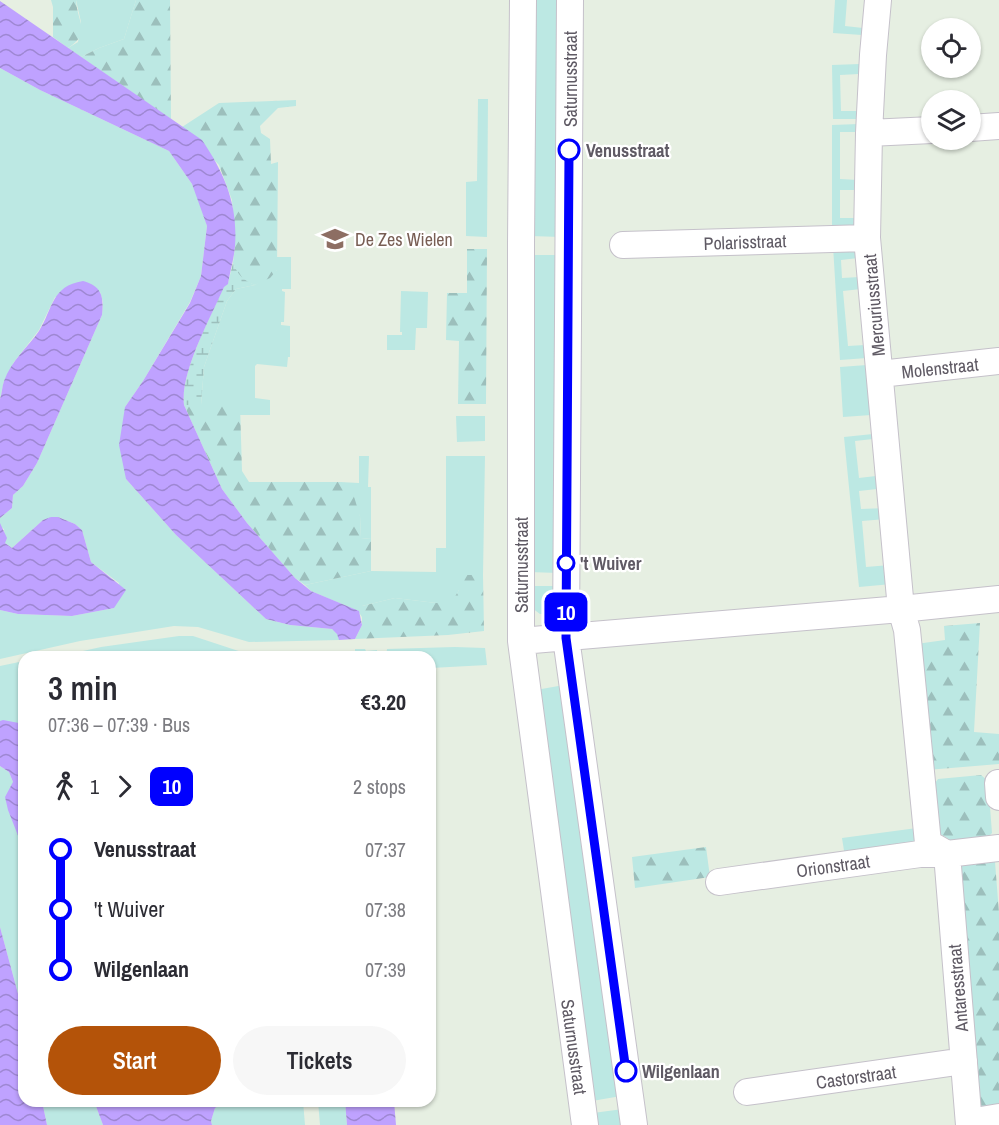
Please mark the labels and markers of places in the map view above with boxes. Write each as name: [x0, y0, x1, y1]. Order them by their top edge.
place label: Venusstraat: [586, 138, 669, 163]
marker: Venusstraat: [558, 139, 580, 161]
school or university icon: De Zes Wielen: [320, 224, 350, 254]
place label: De Zes Wielen: [355, 227, 453, 252]
place label: 't Wuiver: [580, 551, 642, 576]
marker: 't Wuiver: [557, 554, 575, 572]
place label: Wilgenlaan: [642, 1059, 720, 1084]
marker: Wilgenlaan: [615, 1060, 637, 1082]

